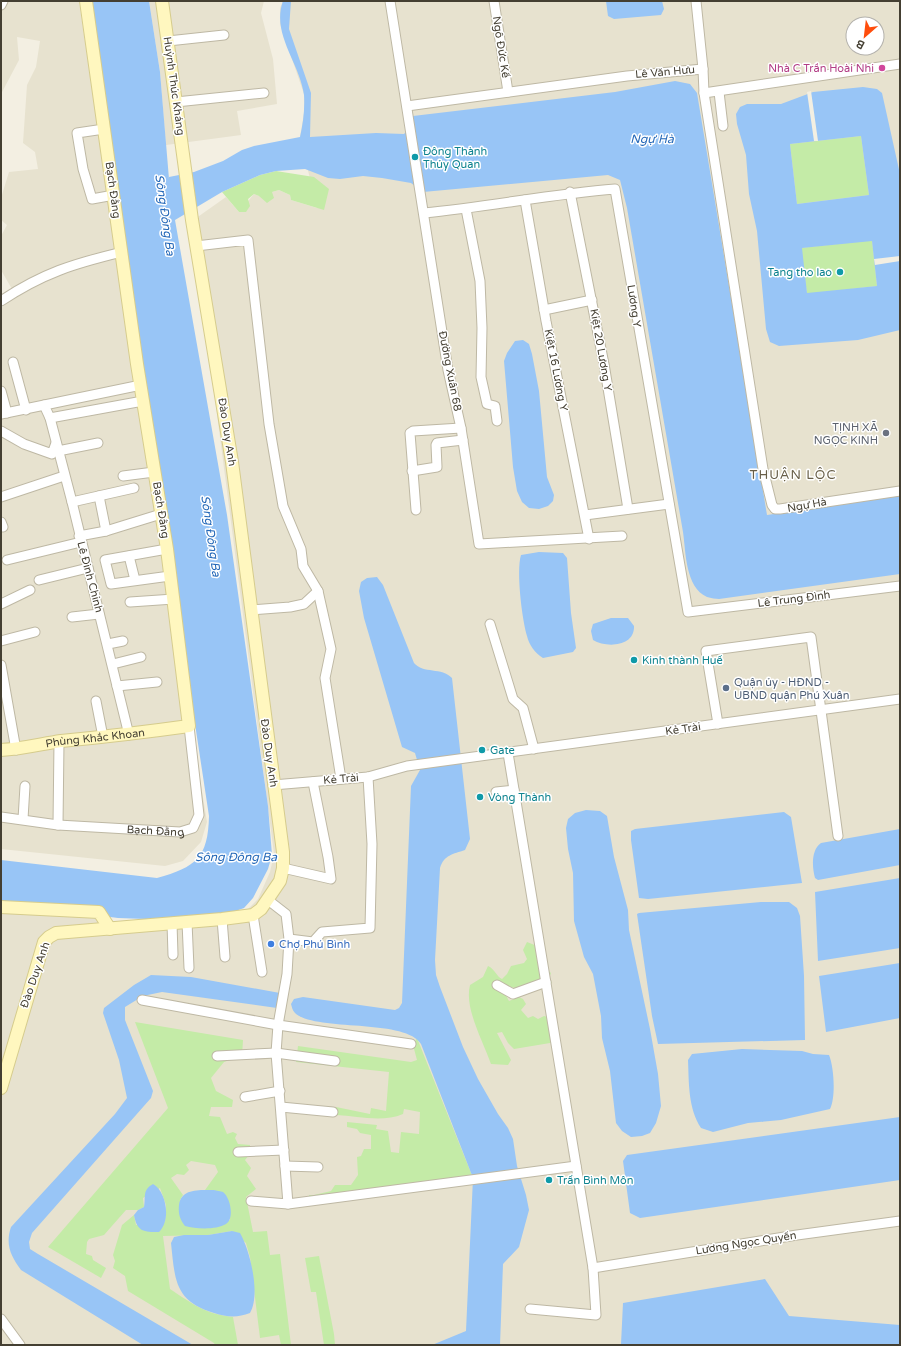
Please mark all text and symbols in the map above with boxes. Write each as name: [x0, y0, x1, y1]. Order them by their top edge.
street label: Ngô Đức Kế: [490, 15, 512, 79]
north arrow: [845, 16, 885, 56]
street label: Huỳnh Thúc Kháng: [161, 36, 187, 136]
text: B: [854, 37, 867, 52]
place label: Nhà C Trần Hoài Nhi: [768, 62, 874, 75]
street label: Lê Văn Hưu: [635, 63, 695, 81]
marker: Nhà C Trần Hoài Nhi: [877, 63, 887, 73]
water label: Ngự Hà: [630, 132, 674, 146]
place label: Đông Thành Thủy Quan: [423, 145, 487, 171]
marker: Đông Thành Thủy Quan: [410, 152, 420, 162]
street label: Bạch Đằng: [103, 161, 123, 219]
water label: Sông Đông Ba: [152, 173, 178, 257]
place label: Tang tho lao: [767, 266, 832, 279]
marker: Tang tho lao: [835, 267, 845, 277]
street label: Lương Y: [624, 284, 644, 328]
street label: Kiệt 20 Lương Y: [587, 308, 615, 392]
street label: Kiệt 16 Lương Y: [542, 328, 570, 412]
street label: Đường Xuân 68: [436, 330, 464, 412]
street label: Đào Duy Anh: [215, 397, 239, 467]
place label: TỊNH XÃ NGỌC KINH: [814, 421, 878, 447]
marker: TỊNH XÃ NGỌC KINH: [881, 428, 891, 438]
district label: THUẬN LỘC: [750, 467, 836, 483]
street label: Bạch Đằng: [150, 481, 172, 539]
water label: Sông Đông Ba: [198, 494, 224, 578]
street label: Ngự Hà: [786, 495, 828, 515]
street label: Lê Đình Chinh: [74, 540, 106, 614]
street label: Lê Trung Đình: [757, 588, 831, 610]
place label: Kinh thành Huế: [642, 654, 723, 667]
marker: Kinh thành Huế: [629, 655, 639, 665]
place label: Quận ủy - HĐND - UBND quận Phú Xuân: [734, 676, 849, 702]
marker: Quận ủy - HĐND - UBND quận Phú Xuân: [721, 683, 731, 693]
street label: Đào Duy Anh: [258, 718, 280, 788]
street label: Kẻ Trài: [664, 720, 702, 738]
street label: Phùng Khắc Khoan: [44, 725, 145, 750]
place label: Gate: [490, 744, 515, 757]
marker: Gate: [477, 745, 487, 755]
street label: Kẻ Trài: [323, 771, 359, 787]
place label: Vòng Thành: [488, 791, 551, 804]
marker: Vòng Thành: [475, 792, 485, 802]
street label: Bạch Đằng: [126, 822, 186, 839]
water label: Sông Đông Ba: [195, 850, 277, 864]
place label: Chợ Phú Bình: [279, 938, 350, 951]
marker: Chợ Phú Bình: [266, 939, 276, 949]
street label: Đào Duy Anh: [18, 940, 52, 1010]
place label: Trấn Bình Môn: [557, 1174, 633, 1187]
marker: Trấn Bình Môn: [544, 1175, 554, 1185]
street label: Lương Ngọc Quyến: [695, 1229, 797, 1257]

